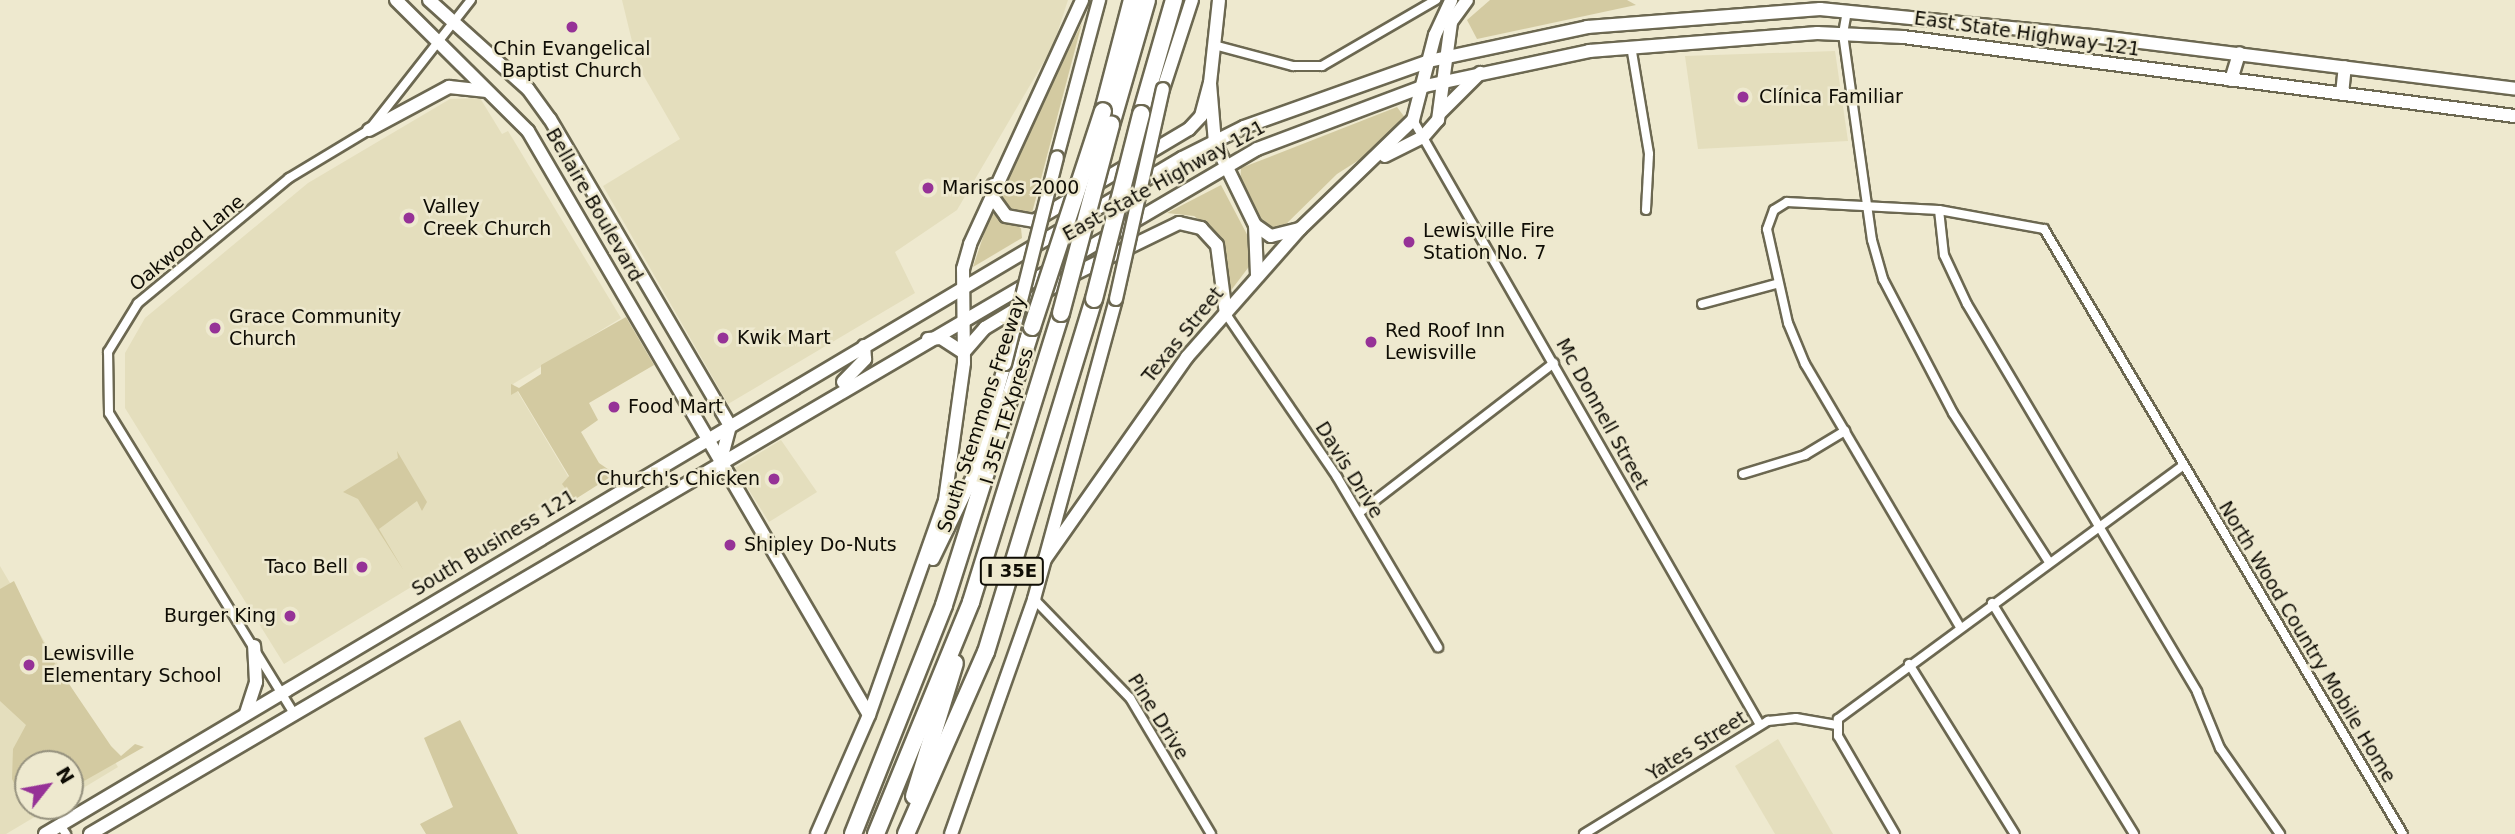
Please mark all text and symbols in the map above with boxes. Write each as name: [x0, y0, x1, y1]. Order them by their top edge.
street label: East State Highway 121: [1913, 7, 2141, 61]
marker: Chin Evangelical Baptist Church: [564, 19, 580, 35]
place label: Chin Evangelical Baptist Church: [493, 38, 651, 82]
place label: Clínica Familiar: [1759, 86, 1903, 108]
marker: Clínica Familiar: [1733, 87, 1753, 107]
street label: East State Highway 121: [1059, 116, 1269, 246]
street label: Bellaire Boulevard: [541, 124, 647, 286]
place label: Mariscos 2000: [942, 177, 1079, 199]
marker: Mariscos 2000: [920, 180, 936, 196]
street label: Oakwood Lane: [125, 190, 249, 296]
place label: Valley Creek Church: [423, 196, 551, 240]
marker: Valley Creek Church: [401, 210, 417, 226]
place label: Lewisville Fire Station No. 7: [1423, 220, 1554, 264]
marker: Lewisville Fire Station No. 7: [1401, 234, 1417, 250]
street label: Texas Street: [1138, 283, 1228, 387]
street label: South Stemmons Freeway: [933, 293, 1031, 535]
place label: Grace Community Church: [229, 306, 401, 350]
marker: Grace Community Church: [207, 320, 223, 336]
place label: Red Roof Inn Lewisville: [1385, 320, 1505, 364]
place label: Kwik Mart: [737, 327, 831, 349]
marker: Kwik Mart: [715, 330, 731, 346]
marker: Red Roof Inn Lewisville: [1363, 334, 1379, 350]
street label: Mc Donnell Street: [1551, 334, 1653, 494]
street label: I 35E TEXpress: [975, 345, 1039, 487]
place label: Food Mart: [628, 396, 723, 418]
marker: Food Mart: [606, 399, 622, 415]
street label: Davis Drive: [1310, 418, 1388, 522]
place label: Church's Chicken: [597, 468, 760, 490]
marker: Church's Chicken: [766, 471, 782, 487]
street label: South Business 121: [408, 485, 580, 601]
street label: North Wood Country Mobile Home: [2214, 497, 2400, 787]
place label: Shipley Do-Nuts: [744, 534, 897, 556]
marker: Shipley Do-Nuts: [722, 537, 738, 553]
place label: Taco Bell: [265, 556, 348, 578]
road number: I 35E: [979, 556, 1045, 586]
marker: Taco Bell: [354, 559, 370, 575]
place label: Burger King: [164, 605, 276, 627]
marker: Burger King: [282, 608, 298, 624]
place label: Lewisville Elementary School: [43, 643, 221, 687]
marker: Lewisville Elementary School: [21, 657, 37, 673]
street label: Pine Drive: [1123, 670, 1193, 764]
street label: Yates Street: [1643, 706, 1751, 786]
north arrow: [14, 750, 84, 820]
text: N: [52, 763, 79, 788]

